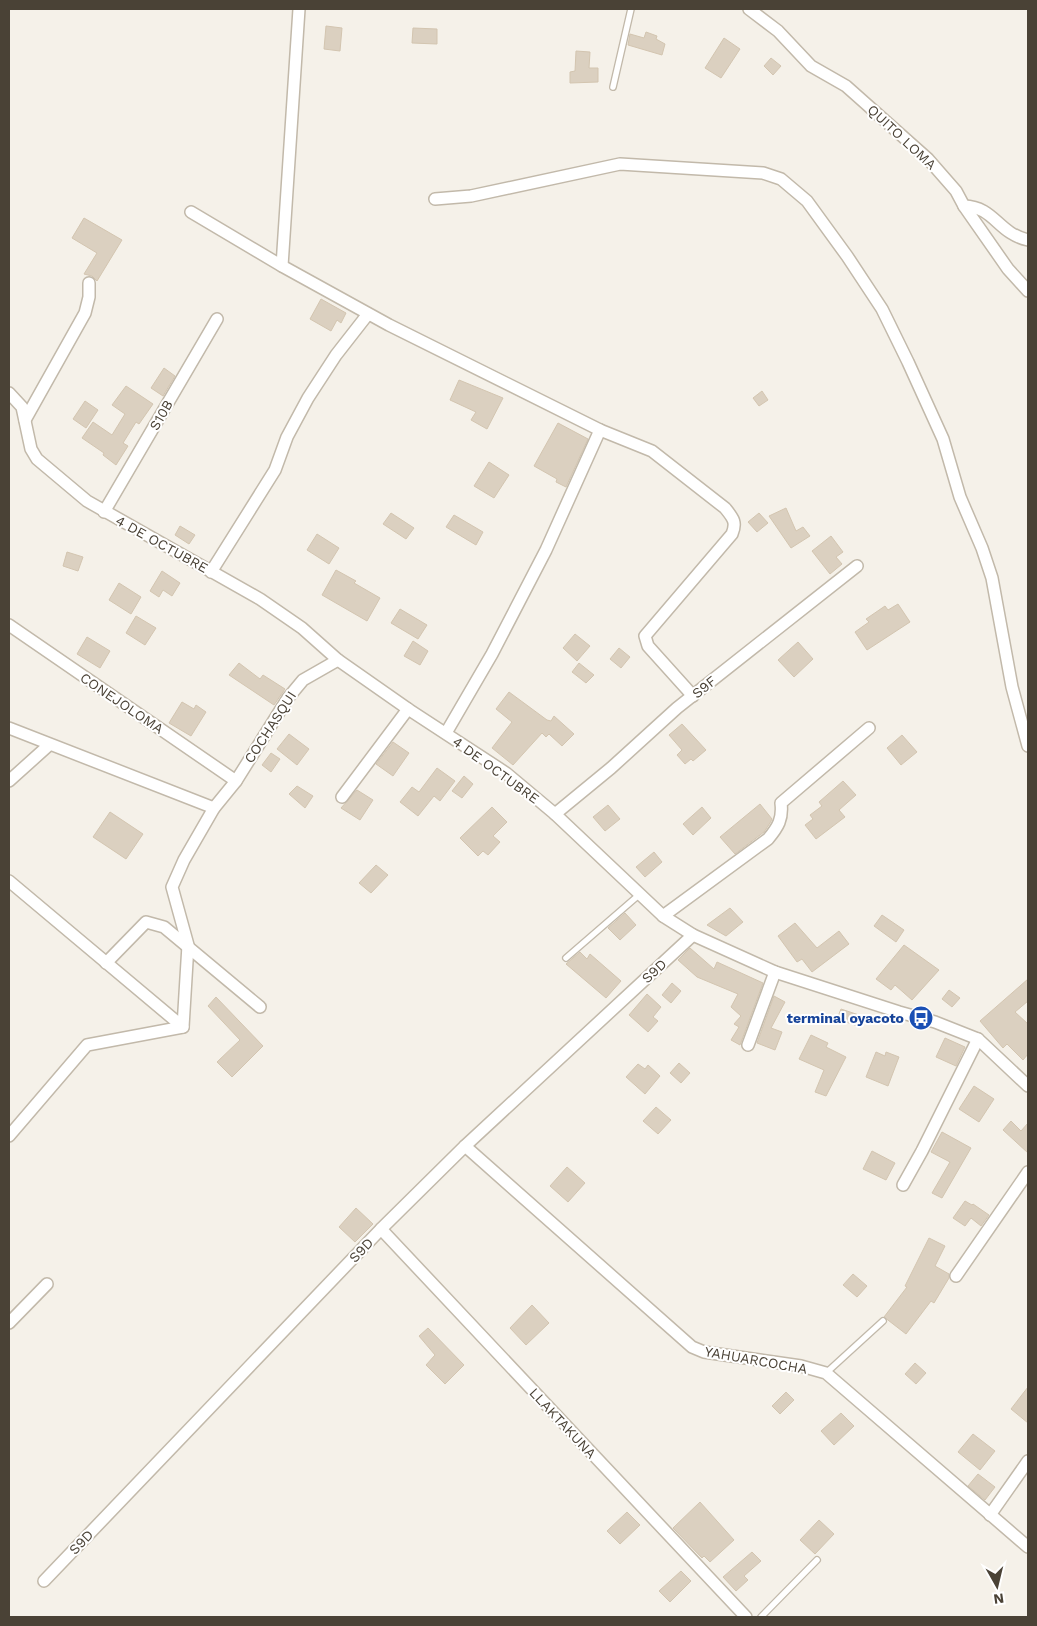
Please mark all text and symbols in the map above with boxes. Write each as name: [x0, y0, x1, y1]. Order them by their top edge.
street label: QUITO LOMA: [864, 101, 940, 173]
street label: S10B: [146, 397, 176, 433]
street label: 4 DE OCTUBRE: [113, 512, 211, 576]
street label: CONEJOLOMA: [77, 669, 167, 737]
street label: S9F: [689, 673, 719, 701]
street label: COCHASQUI: [241, 688, 299, 766]
street label: 4 DE OCTUBRE: [450, 733, 542, 807]
street label: S9D: [638, 956, 670, 986]
bus stop icon: terminal oyacoto: [908, 1005, 934, 1031]
place label: terminal oyacoto: [787, 1010, 904, 1026]
street label: S9D: [346, 1234, 376, 1266]
street label: YAHUARCOCHA: [703, 1343, 809, 1377]
street label: LLAKTAKUNA: [526, 1385, 600, 1461]
street label: S9D: [66, 1526, 96, 1558]
north arrow: [972, 1561, 1022, 1611]
text: N: [993, 1590, 1005, 1608]

